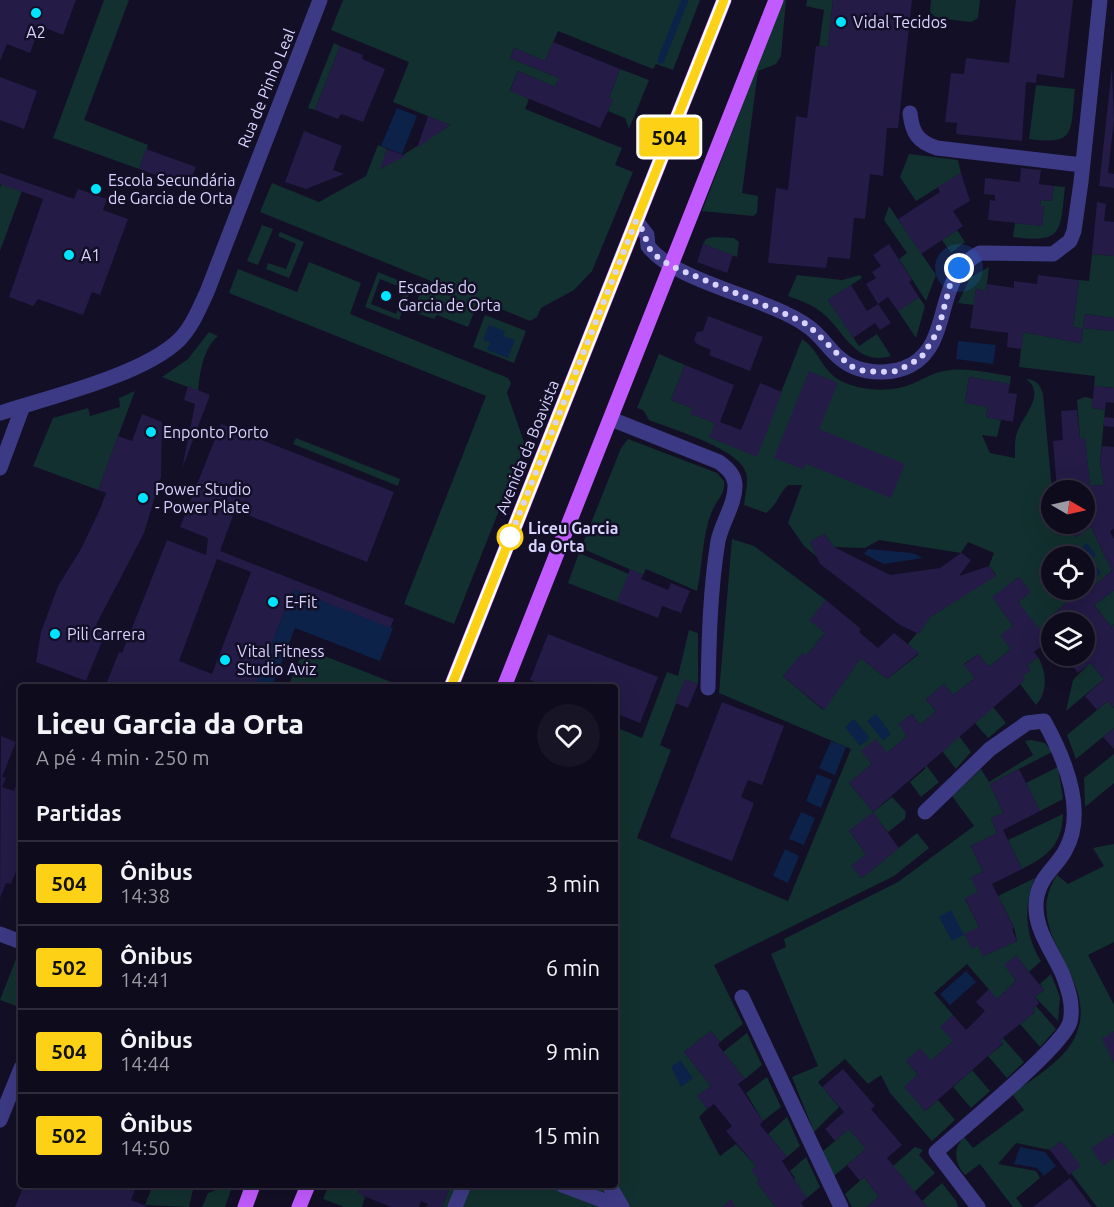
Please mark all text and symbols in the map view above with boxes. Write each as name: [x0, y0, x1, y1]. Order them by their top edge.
marker: A2: [29, 6, 43, 20]
place label: Vidal Tecidos: [853, 13, 947, 31]
marker: Vidal Tecidos: [834, 15, 848, 29]
place label: A2: [26, 23, 46, 41]
street label: Rua de Pinho Leal: [234, 26, 298, 150]
line badge: 504: [634, 118, 704, 156]
text: 504: [651, 125, 687, 149]
place label: Escola Secundária de Garcia de Orta: [108, 171, 235, 207]
marker: Escola Secundária de Garcia de Orta: [89, 182, 103, 196]
place label: A1: [81, 246, 100, 264]
marker: A1: [62, 248, 76, 262]
your location: [944, 253, 974, 283]
place label: Escadas do Garcia de Orta: [398, 278, 501, 314]
marker: Escadas do Garcia de Orta: [379, 289, 393, 303]
street label: Avenida da Boavista: [492, 377, 562, 517]
place label: Enponto Porto: [163, 423, 269, 441]
marker: Enponto Porto: [144, 425, 158, 439]
place label: Power Studio - Power Plate: [155, 480, 251, 516]
north arrow: [1041, 480, 1095, 534]
map controls: [1041, 480, 1095, 666]
marker: Power Studio - Power Plate: [136, 491, 150, 505]
place label: Liceu Garcia da Orta: [528, 519, 618, 555]
marker: Liceu Garcia da Orta: [497, 524, 523, 550]
button: locate: [1041, 546, 1095, 600]
place label: E-Fit: [285, 593, 318, 611]
marker: E-Fit: [266, 595, 280, 609]
button: layers: [1041, 612, 1095, 666]
place label: Pili Carrera: [67, 625, 145, 643]
marker: Pili Carrera: [48, 627, 62, 641]
place label: Vital Fitness Studio Aviz: [237, 642, 324, 678]
marker: Vital Fitness Studio Aviz: [218, 653, 232, 667]
button: heart: [537, 704, 600, 767]
text: Liceu Garcia da Orta: [36, 708, 304, 739]
text: A pé · 4 min · 250 m: [36, 746, 210, 769]
text: Partidas: [36, 800, 122, 825]
text: Ônibus: [120, 859, 193, 884]
text: 504: [51, 871, 87, 895]
text: 3 min: [546, 871, 600, 896]
text: 14:38: [120, 884, 170, 907]
text: Ônibus: [120, 943, 193, 968]
text: 502: [51, 955, 87, 979]
text: 6 min: [546, 955, 600, 980]
text: 14:41: [120, 968, 170, 991]
text: Ônibus: [120, 1027, 193, 1052]
text: 504: [51, 1039, 87, 1063]
text: 9 min: [546, 1039, 600, 1064]
text: 14:44: [120, 1052, 170, 1075]
text: Ônibus: [120, 1111, 193, 1136]
text: 502: [51, 1123, 87, 1147]
text: 15 min: [533, 1123, 600, 1148]
text: 14:50: [120, 1136, 170, 1159]

